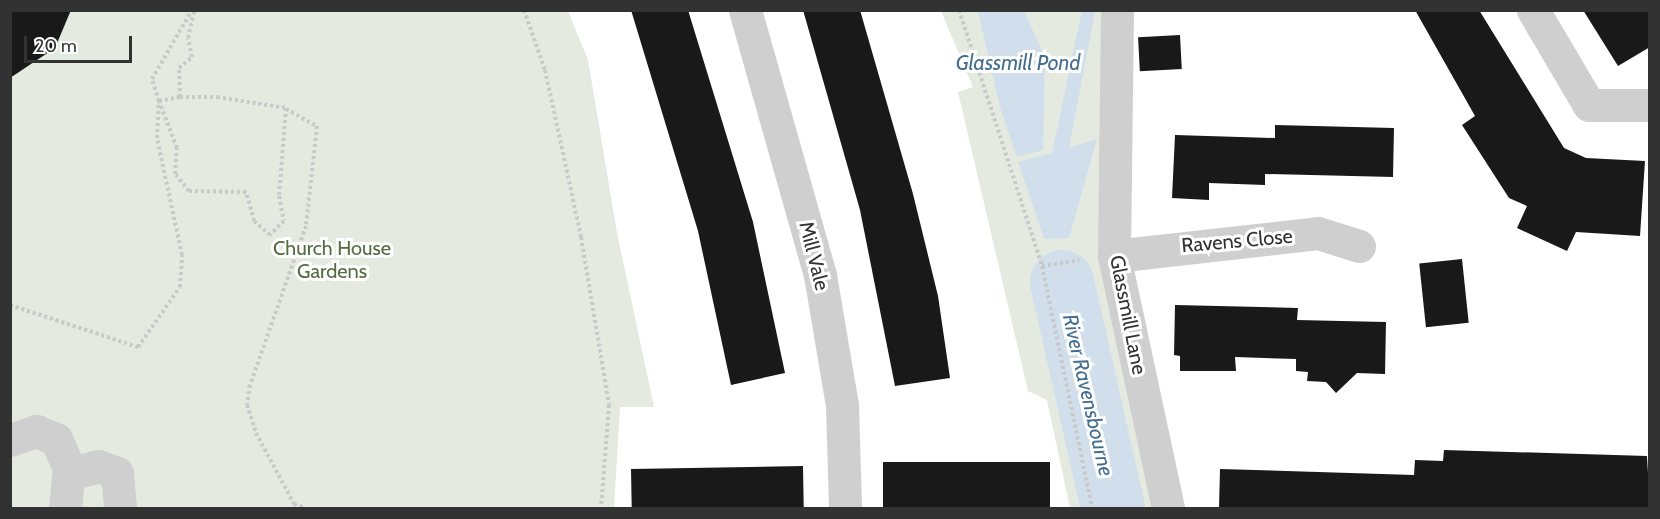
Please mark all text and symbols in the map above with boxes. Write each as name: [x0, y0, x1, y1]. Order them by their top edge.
scale bar: [27, 24, 135, 62]
text: 20 m: [35, 35, 77, 57]
water label: Glassmill Pond: [956, 50, 1080, 76]
street label: Mill Vale: [794, 219, 834, 293]
street label: Ravens Close: [1180, 224, 1294, 258]
park label: Church House Gardens: [273, 236, 391, 283]
street label: Glassmill Lane: [1105, 253, 1151, 377]
water label: River Ravensbourne: [1057, 312, 1119, 478]

